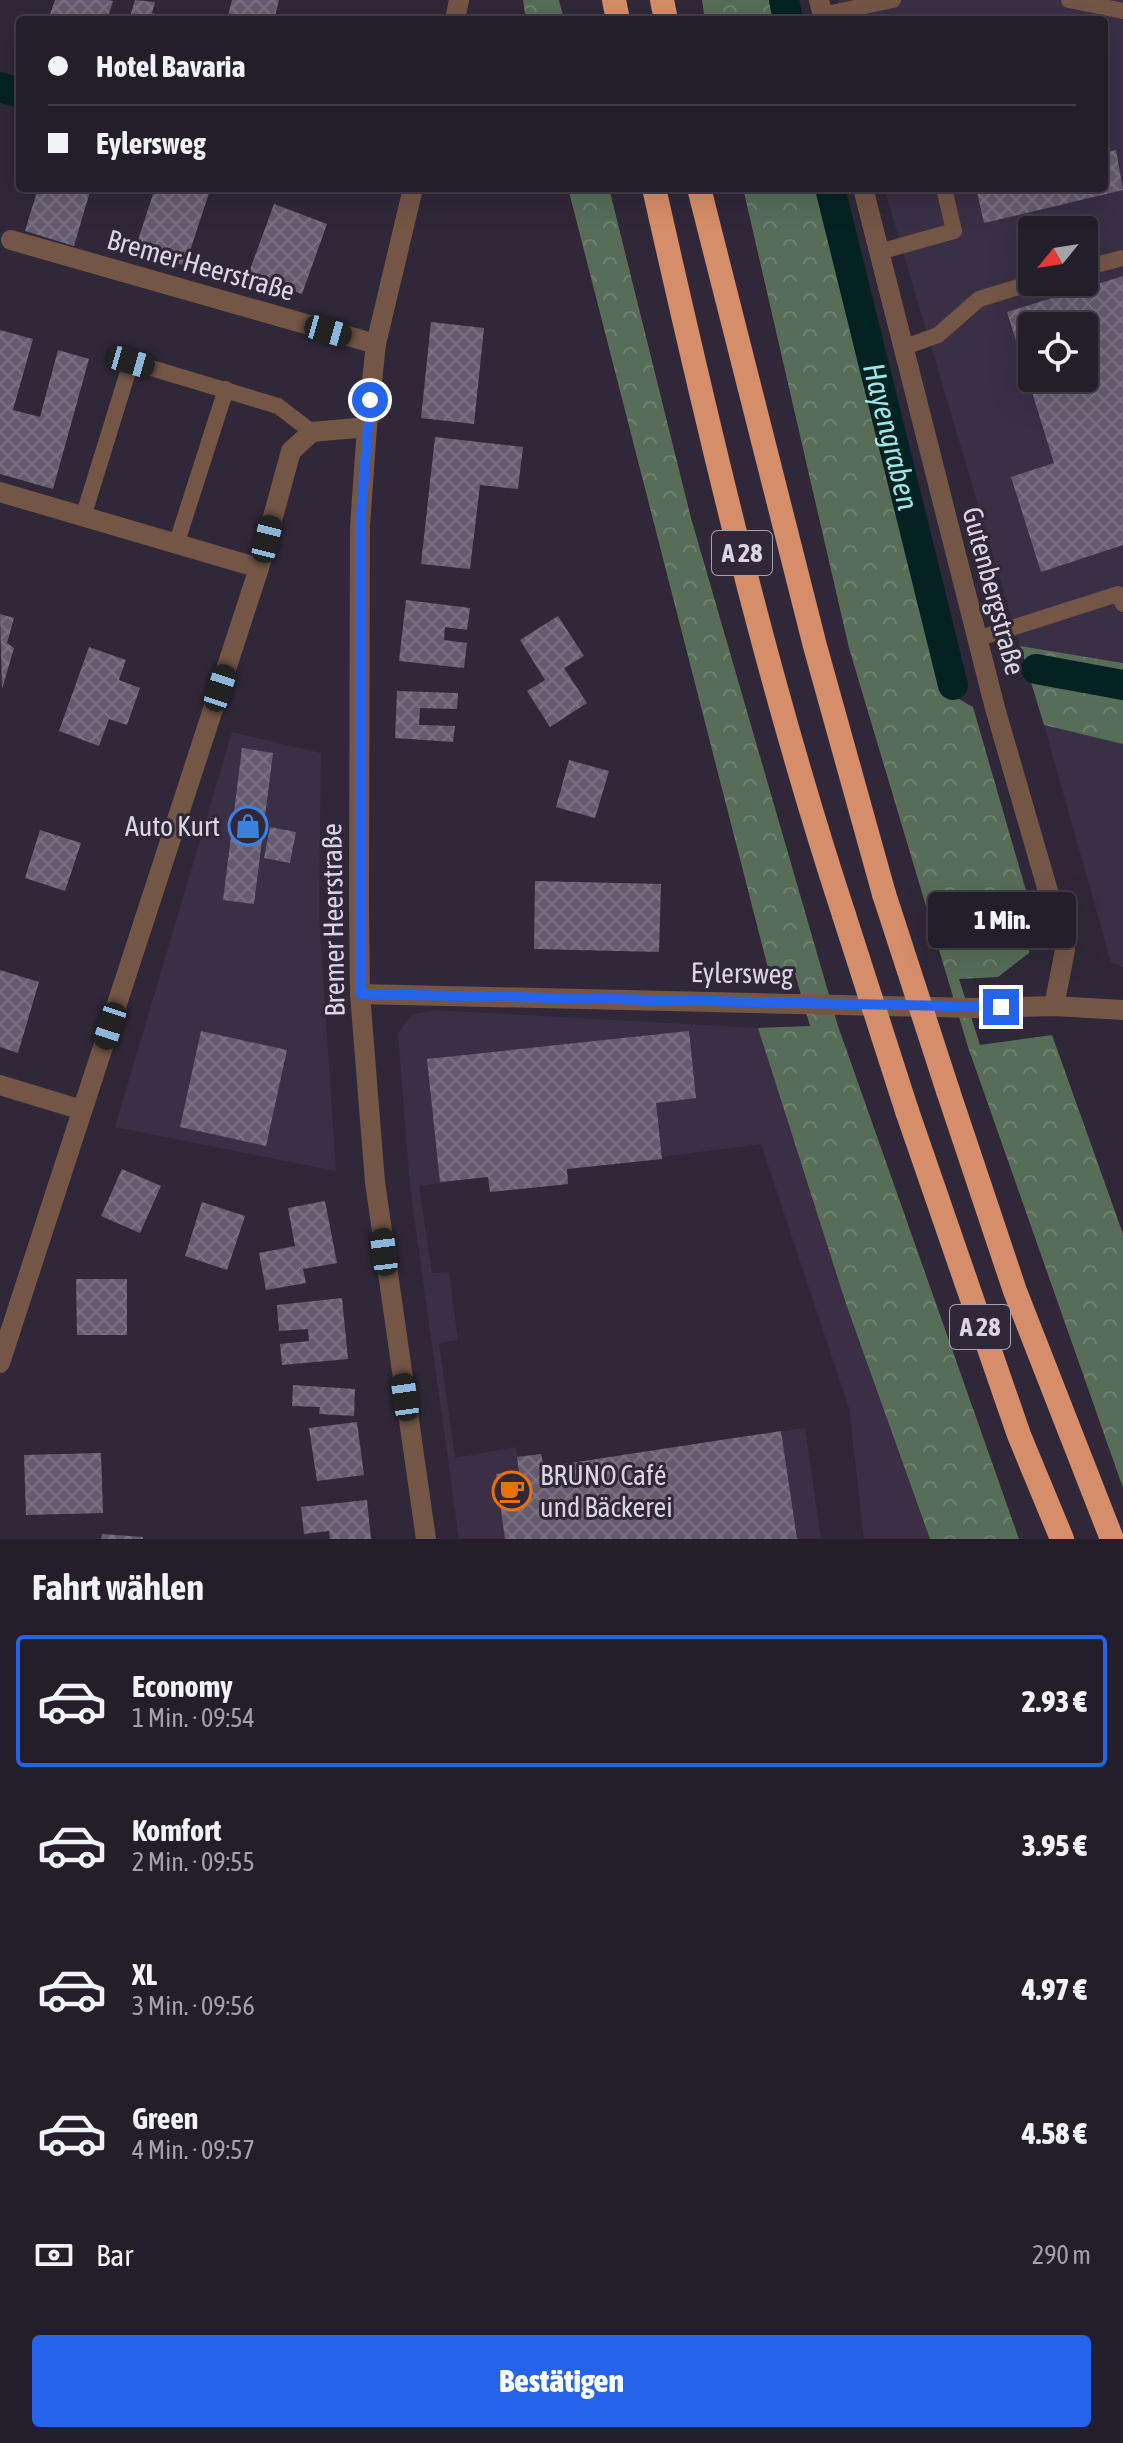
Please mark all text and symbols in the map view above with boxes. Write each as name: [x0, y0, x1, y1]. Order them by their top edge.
text: Hotel Bavaria: [96, 49, 245, 83]
text: Eylersweg: [96, 126, 206, 160]
north arrow: [1018, 216, 1098, 296]
map controls: [1018, 216, 1098, 392]
street label: Bremer Heerstraße: [104, 223, 298, 307]
button: locate: [1018, 312, 1098, 392]
car: [302, 313, 354, 349]
car: [105, 344, 157, 380]
water label: Hayengraben: [857, 360, 926, 513]
route start: [352, 382, 388, 418]
street label: Gutenbergstraße: [956, 504, 1032, 678]
car: [250, 513, 284, 565]
road number: A 28: [712, 531, 772, 575]
car: [201, 661, 239, 715]
shop icon: Auto Kurt: [227, 805, 269, 847]
place label: Auto Kurt: [125, 810, 220, 842]
street label: Bremer Heerstraße: [315, 823, 351, 1017]
callout: 1 Min.: [927, 891, 1075, 947]
text: 1 Min.: [974, 905, 1030, 935]
street label: Eylersweg: [690, 956, 794, 990]
route end: [983, 989, 1019, 1025]
car: [91, 999, 129, 1053]
car: [369, 1227, 399, 1277]
road number: A 28: [950, 1305, 1010, 1349]
car: [390, 1372, 420, 1422]
place label: BRUNO Café und Bäckerei: [540, 1459, 673, 1523]
cafe icon: BRUNO Café und Bäckerei: [491, 1470, 533, 1512]
text: Fahrt wählen: [32, 1566, 204, 1608]
icon: car: [36, 1665, 108, 1737]
text: Economy: [132, 1669, 233, 1703]
text: 2.93 €: [1022, 1684, 1087, 1718]
text: 1 Min. · 09:54: [132, 1703, 255, 1733]
icon: car: [36, 1809, 108, 1881]
text: Komfort: [132, 1813, 221, 1847]
text: 3.95 €: [1022, 1828, 1087, 1862]
text: 2 Min. · 09:55: [132, 1847, 255, 1877]
icon: car: [36, 1953, 108, 2025]
text: XL: [132, 1957, 157, 1991]
text: 4.97 €: [1022, 1972, 1087, 2006]
text: 3 Min. · 09:56: [132, 1991, 255, 2021]
icon: car: [36, 2097, 108, 2169]
text: Green: [132, 2101, 198, 2135]
text: 4.58 €: [1022, 2116, 1087, 2150]
text: 4 Min. · 09:57: [132, 2135, 255, 2165]
icon: cash: [32, 2233, 76, 2277]
text: Bar: [96, 2238, 133, 2272]
text: 290 m: [1032, 2240, 1091, 2270]
button: Bestätigen: [32, 2335, 1091, 2427]

